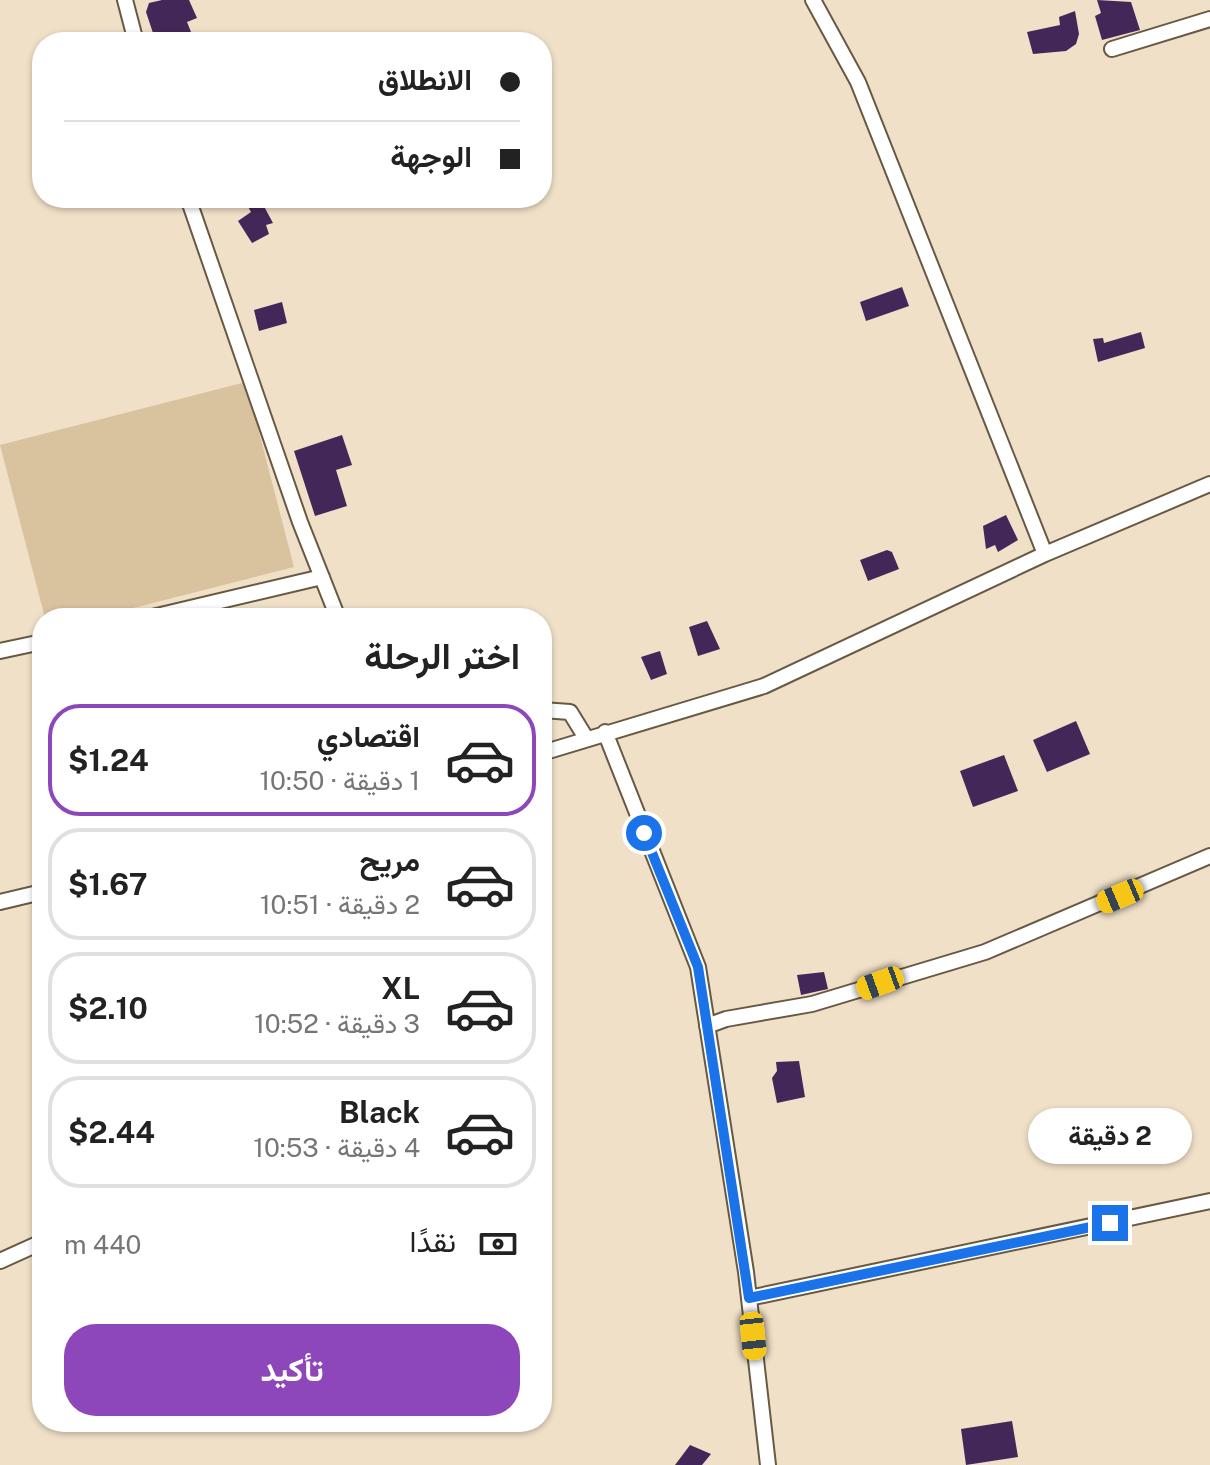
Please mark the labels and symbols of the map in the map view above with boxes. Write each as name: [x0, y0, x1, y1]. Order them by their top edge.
route start: [626, 815, 662, 851]
car: [1093, 876, 1147, 916]
car: [853, 964, 907, 1002]
callout: 2 دقيقة: [1028, 1107, 1192, 1163]
route end: [1092, 1205, 1128, 1241]
car: [739, 1311, 767, 1361]

